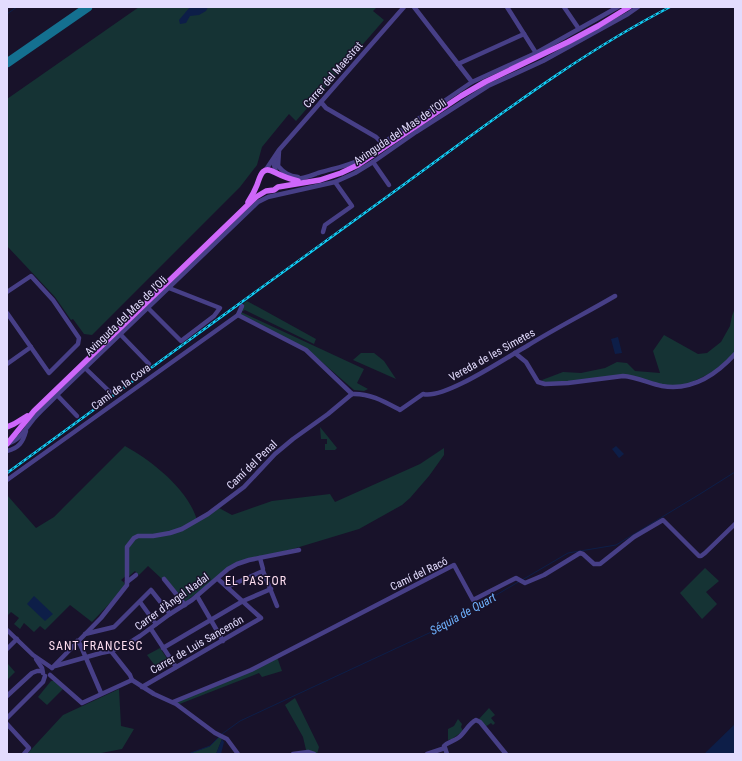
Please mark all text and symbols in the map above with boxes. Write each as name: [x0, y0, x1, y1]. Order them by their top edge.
street label: Carrer del Maestrat: [301, 39, 365, 111]
street label: Avinguda del Mas de l'Oli: [351, 96, 449, 168]
street label: Avinguda del Mas de l'Oli: [82, 274, 170, 358]
street label: Vereda de les Simetes: [447, 326, 537, 384]
street label: Camí de la Cova: [89, 361, 153, 413]
street label: Camí del Penal: [224, 438, 280, 492]
street label: Camí del Racó: [388, 554, 450, 593]
street label: Carrer d'Àngel Nadal: [132, 571, 212, 633]
district label: EL PASTOR: [225, 574, 287, 588]
water label: Séquia de Quart: [428, 590, 499, 638]
street label: Carrer de Luis Sancenón: [148, 613, 246, 677]
district label: SANT FRANCESC: [49, 639, 143, 653]

